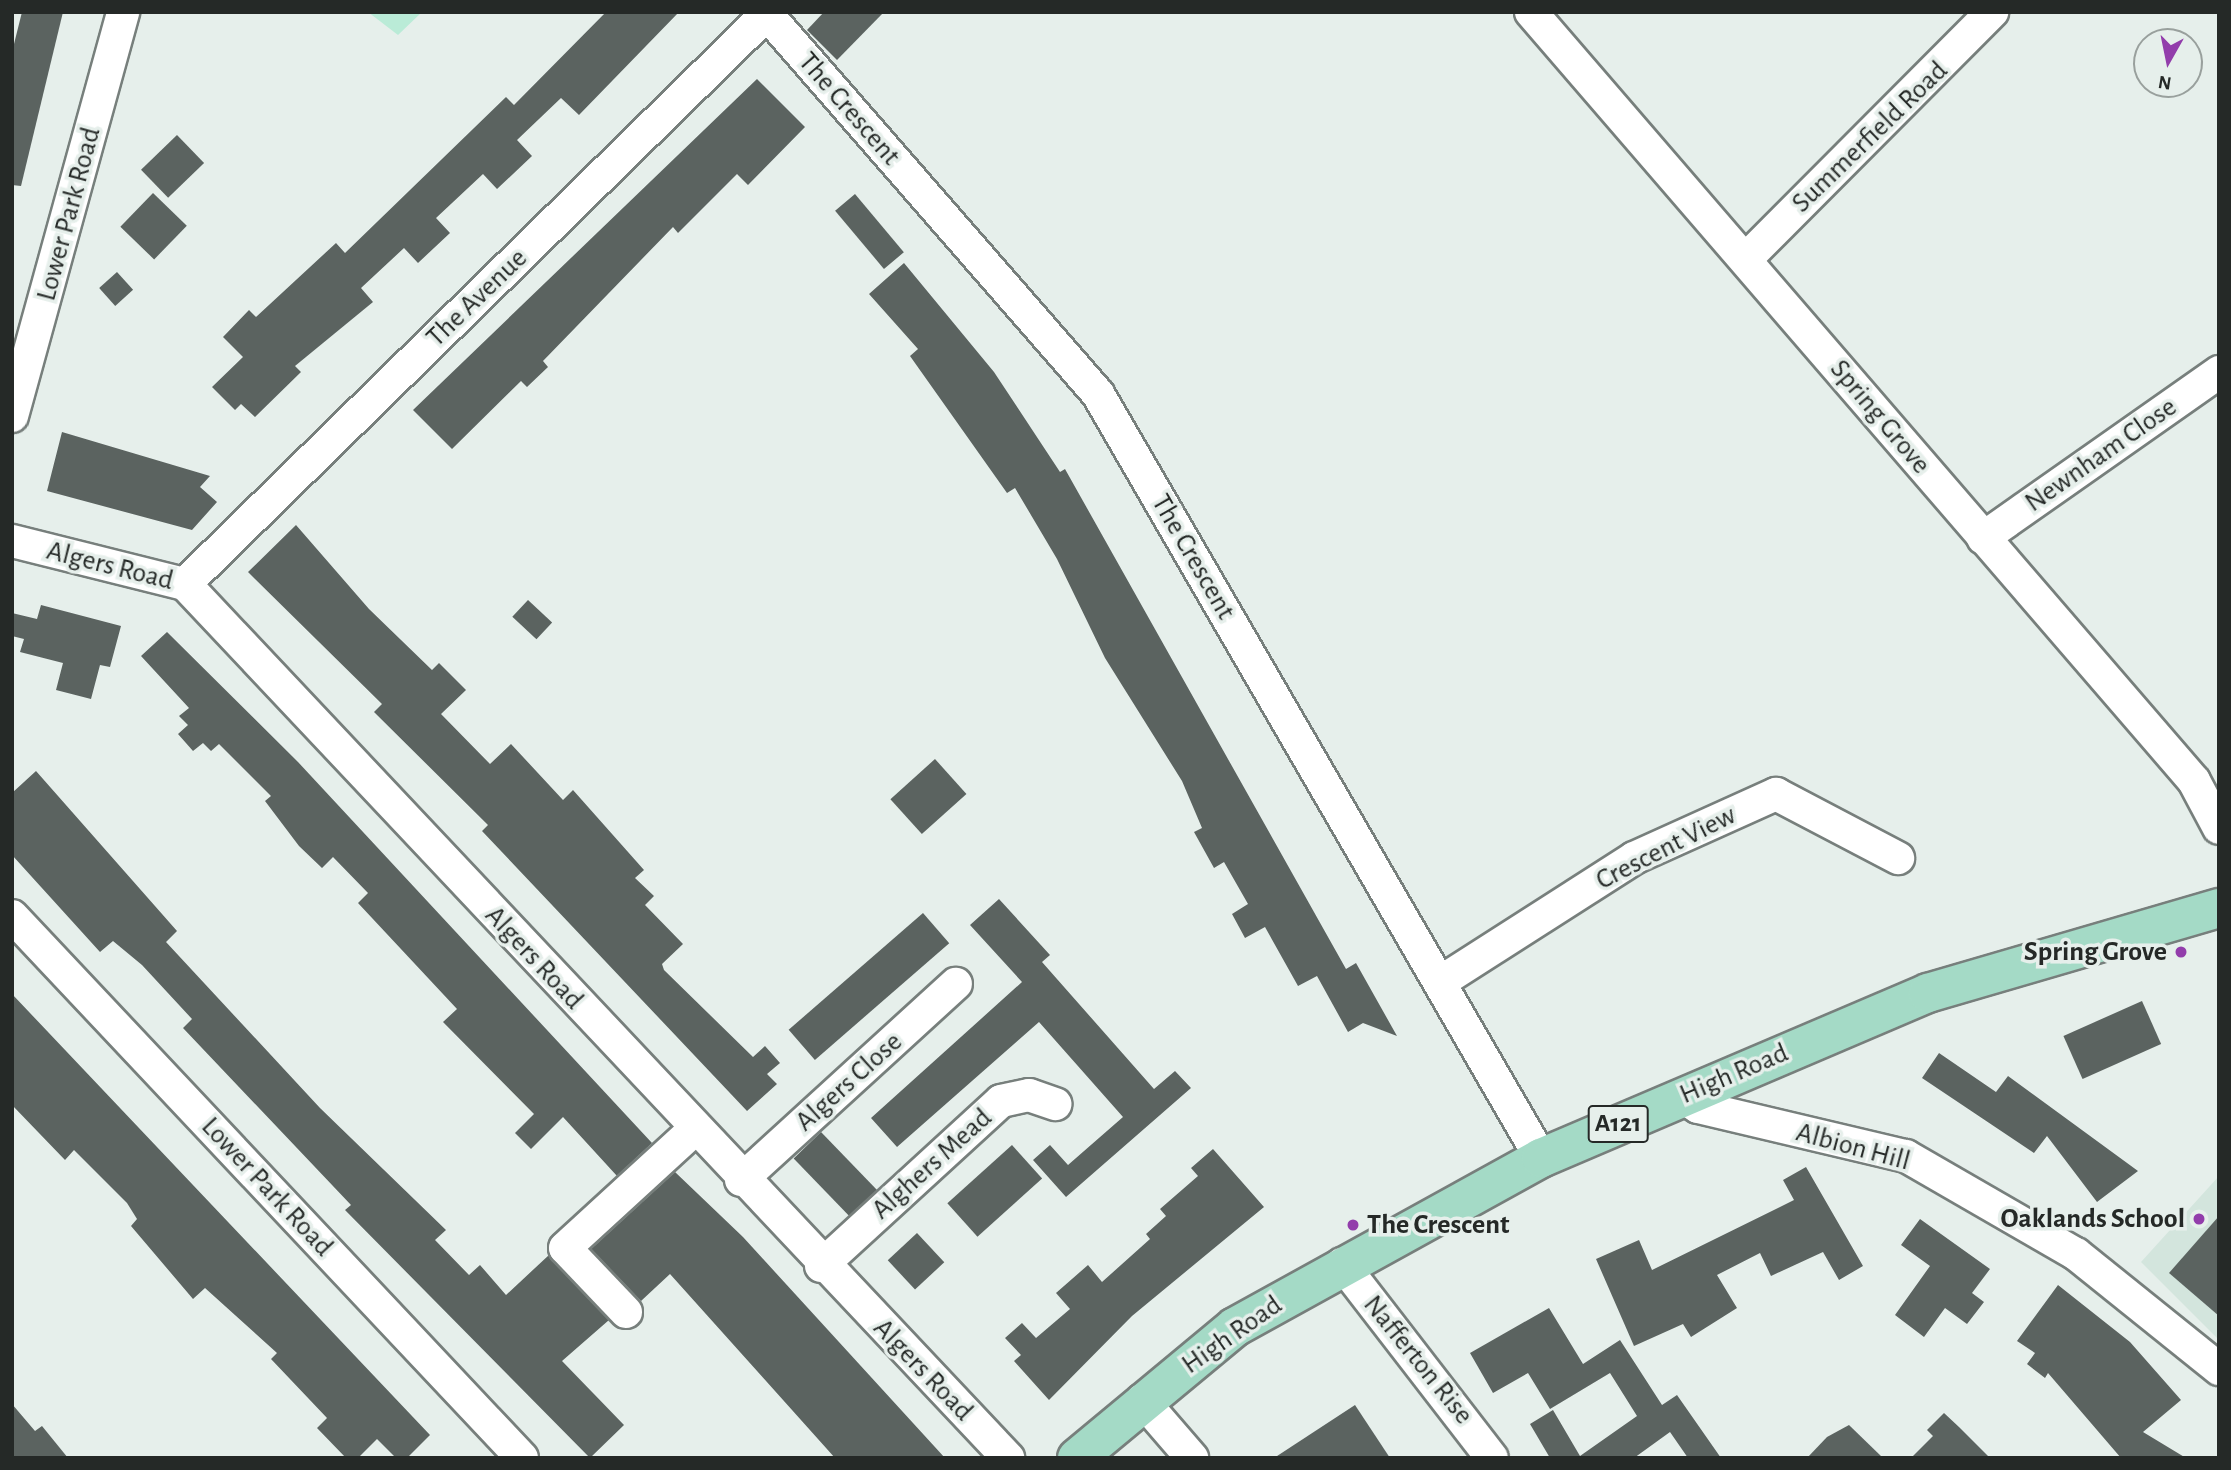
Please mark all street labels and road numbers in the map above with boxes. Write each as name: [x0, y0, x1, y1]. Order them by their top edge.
street label: The Crescent: [791, 46, 907, 172]
street label: Summerfield Road: [1785, 54, 1955, 220]
street label: Lower Park Road: [30, 124, 108, 304]
street label: The Avenue: [420, 242, 534, 354]
street label: Spring Grove: [1823, 353, 1937, 481]
street label: Newnham Close: [2019, 390, 2183, 520]
street label: The Crescent: [1144, 488, 1242, 626]
street label: Algers Road: [43, 534, 177, 598]
street label: Crescent View: [1591, 798, 1741, 898]
street label: Algers Road: [478, 899, 590, 1017]
street label: Algers Close: [789, 1025, 909, 1139]
street label: High Road: [1675, 1036, 1793, 1112]
street label: Alghers Mead: [865, 1101, 999, 1227]
road number: A121: [1586, 1102, 1650, 1147]
street label: Lower Park Road: [194, 1110, 340, 1264]
street label: Albion Hill: [1792, 1116, 1914, 1178]
street label: High Road: [1175, 1288, 1289, 1382]
street label: Nafferton Rise: [1356, 1289, 1480, 1431]
street label: Algers Road: [866, 1312, 980, 1428]

